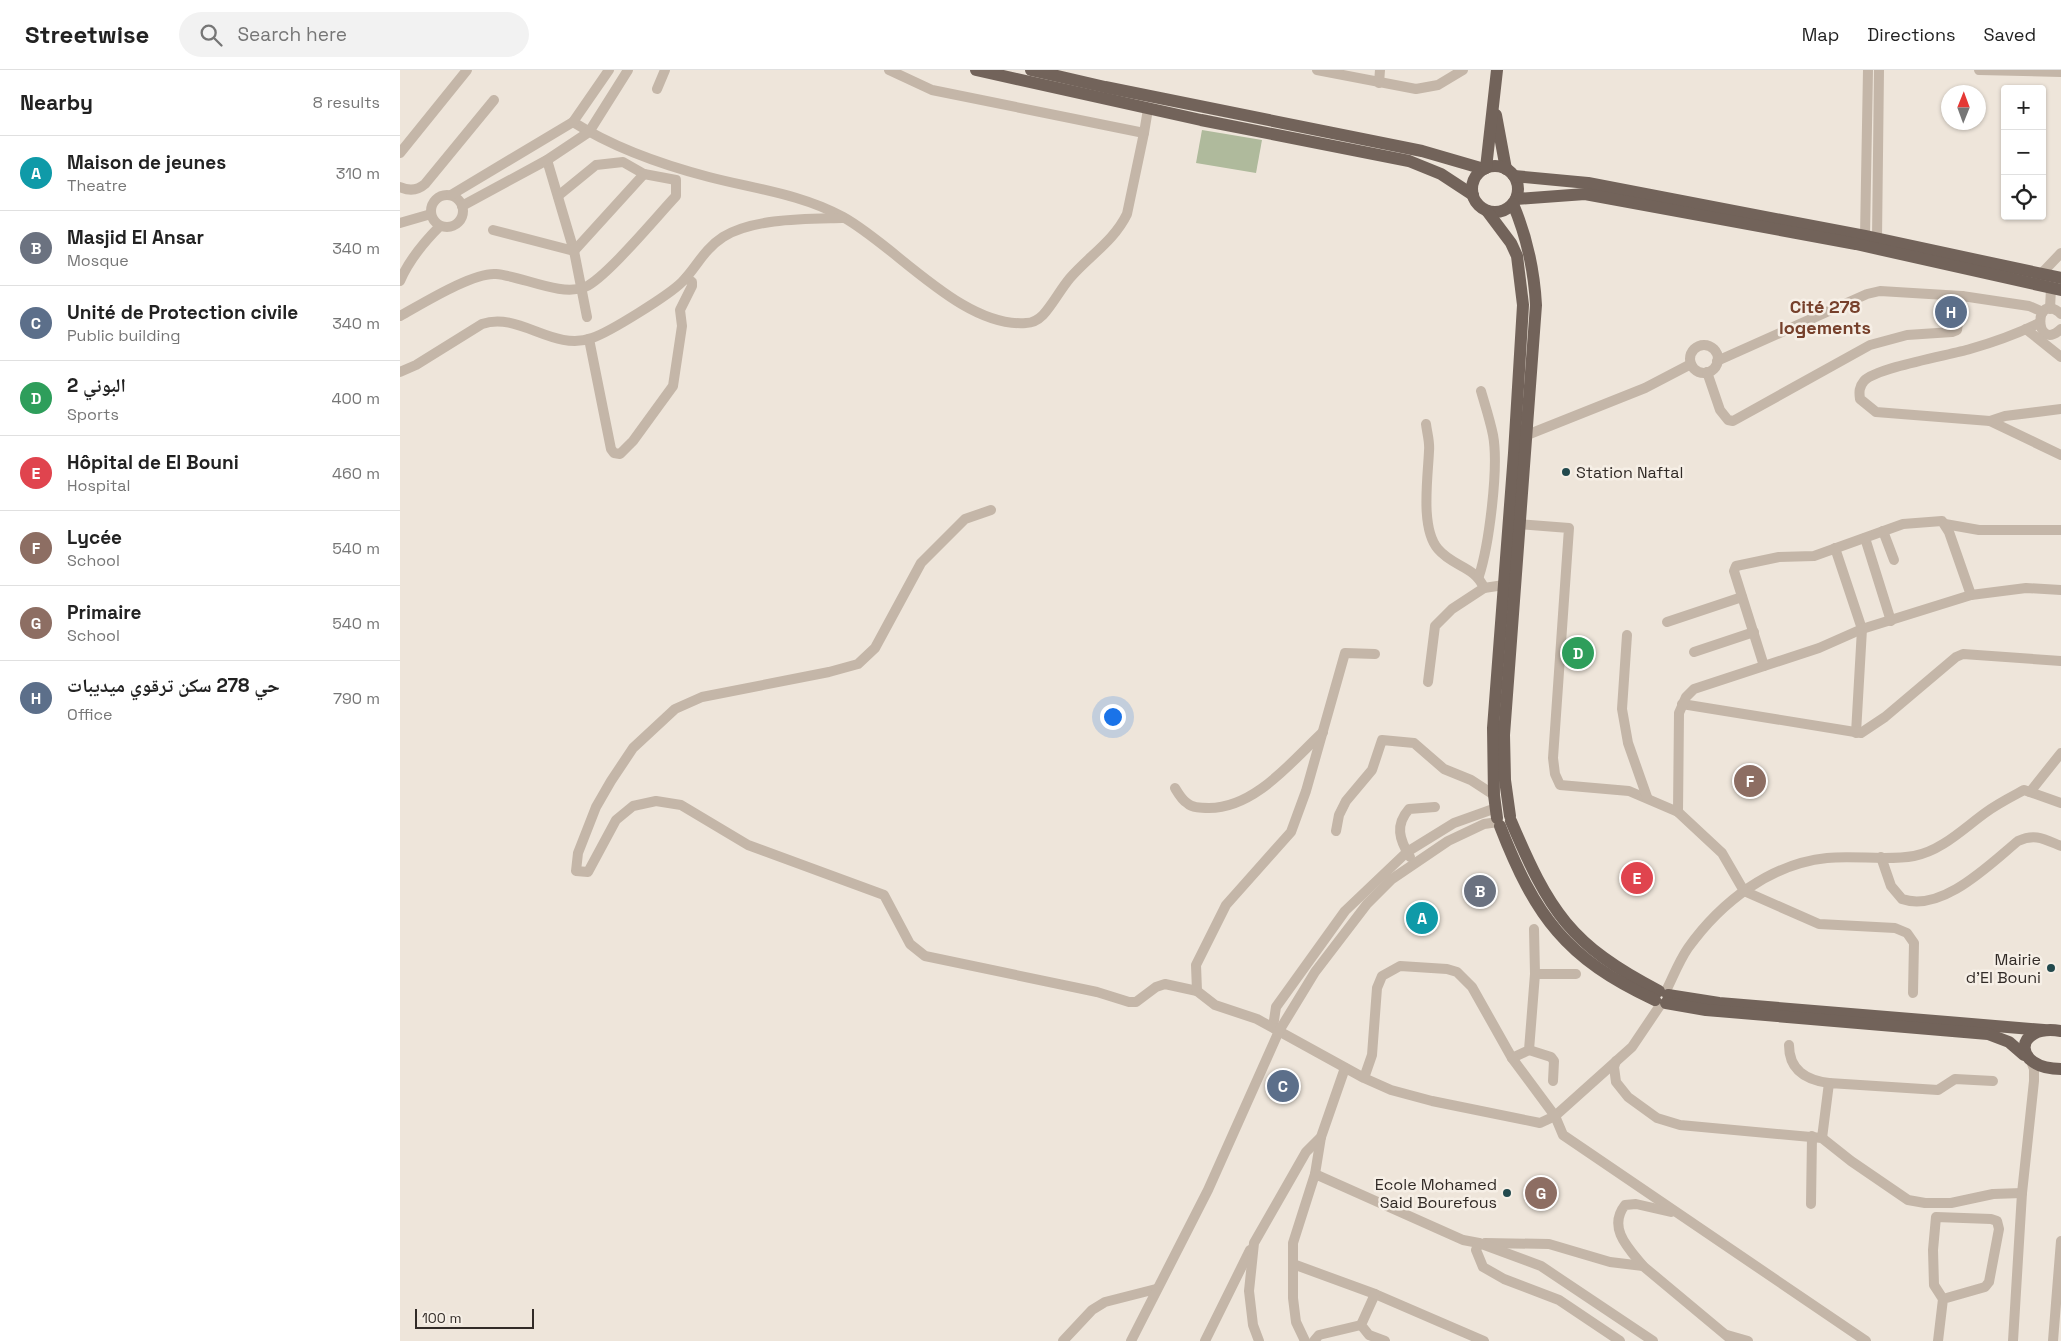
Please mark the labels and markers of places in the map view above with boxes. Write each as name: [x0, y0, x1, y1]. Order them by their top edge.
pin: H: [1935, 293, 1967, 331]
place label: Station Naftal: [1576, 462, 1683, 483]
marker: Station Naftal: [1560, 466, 1572, 478]
pin: D: [1562, 634, 1594, 672]
pin: F: [1734, 762, 1766, 800]
pin: E: [1621, 859, 1653, 897]
pin: B: [1464, 872, 1496, 910]
pin: A: [1406, 899, 1438, 937]
place label: Mairie d'El Bouni: [1966, 949, 2041, 988]
marker: Mairie d'El Bouni: [2045, 962, 2057, 974]
pin: C: [1267, 1067, 1299, 1105]
place label: Ecole Mohamed Said Bourefous: [1375, 1174, 1497, 1213]
pin: G: [1525, 1174, 1557, 1212]
marker: Ecole Mohamed Said Bourefous: [1501, 1187, 1513, 1199]

